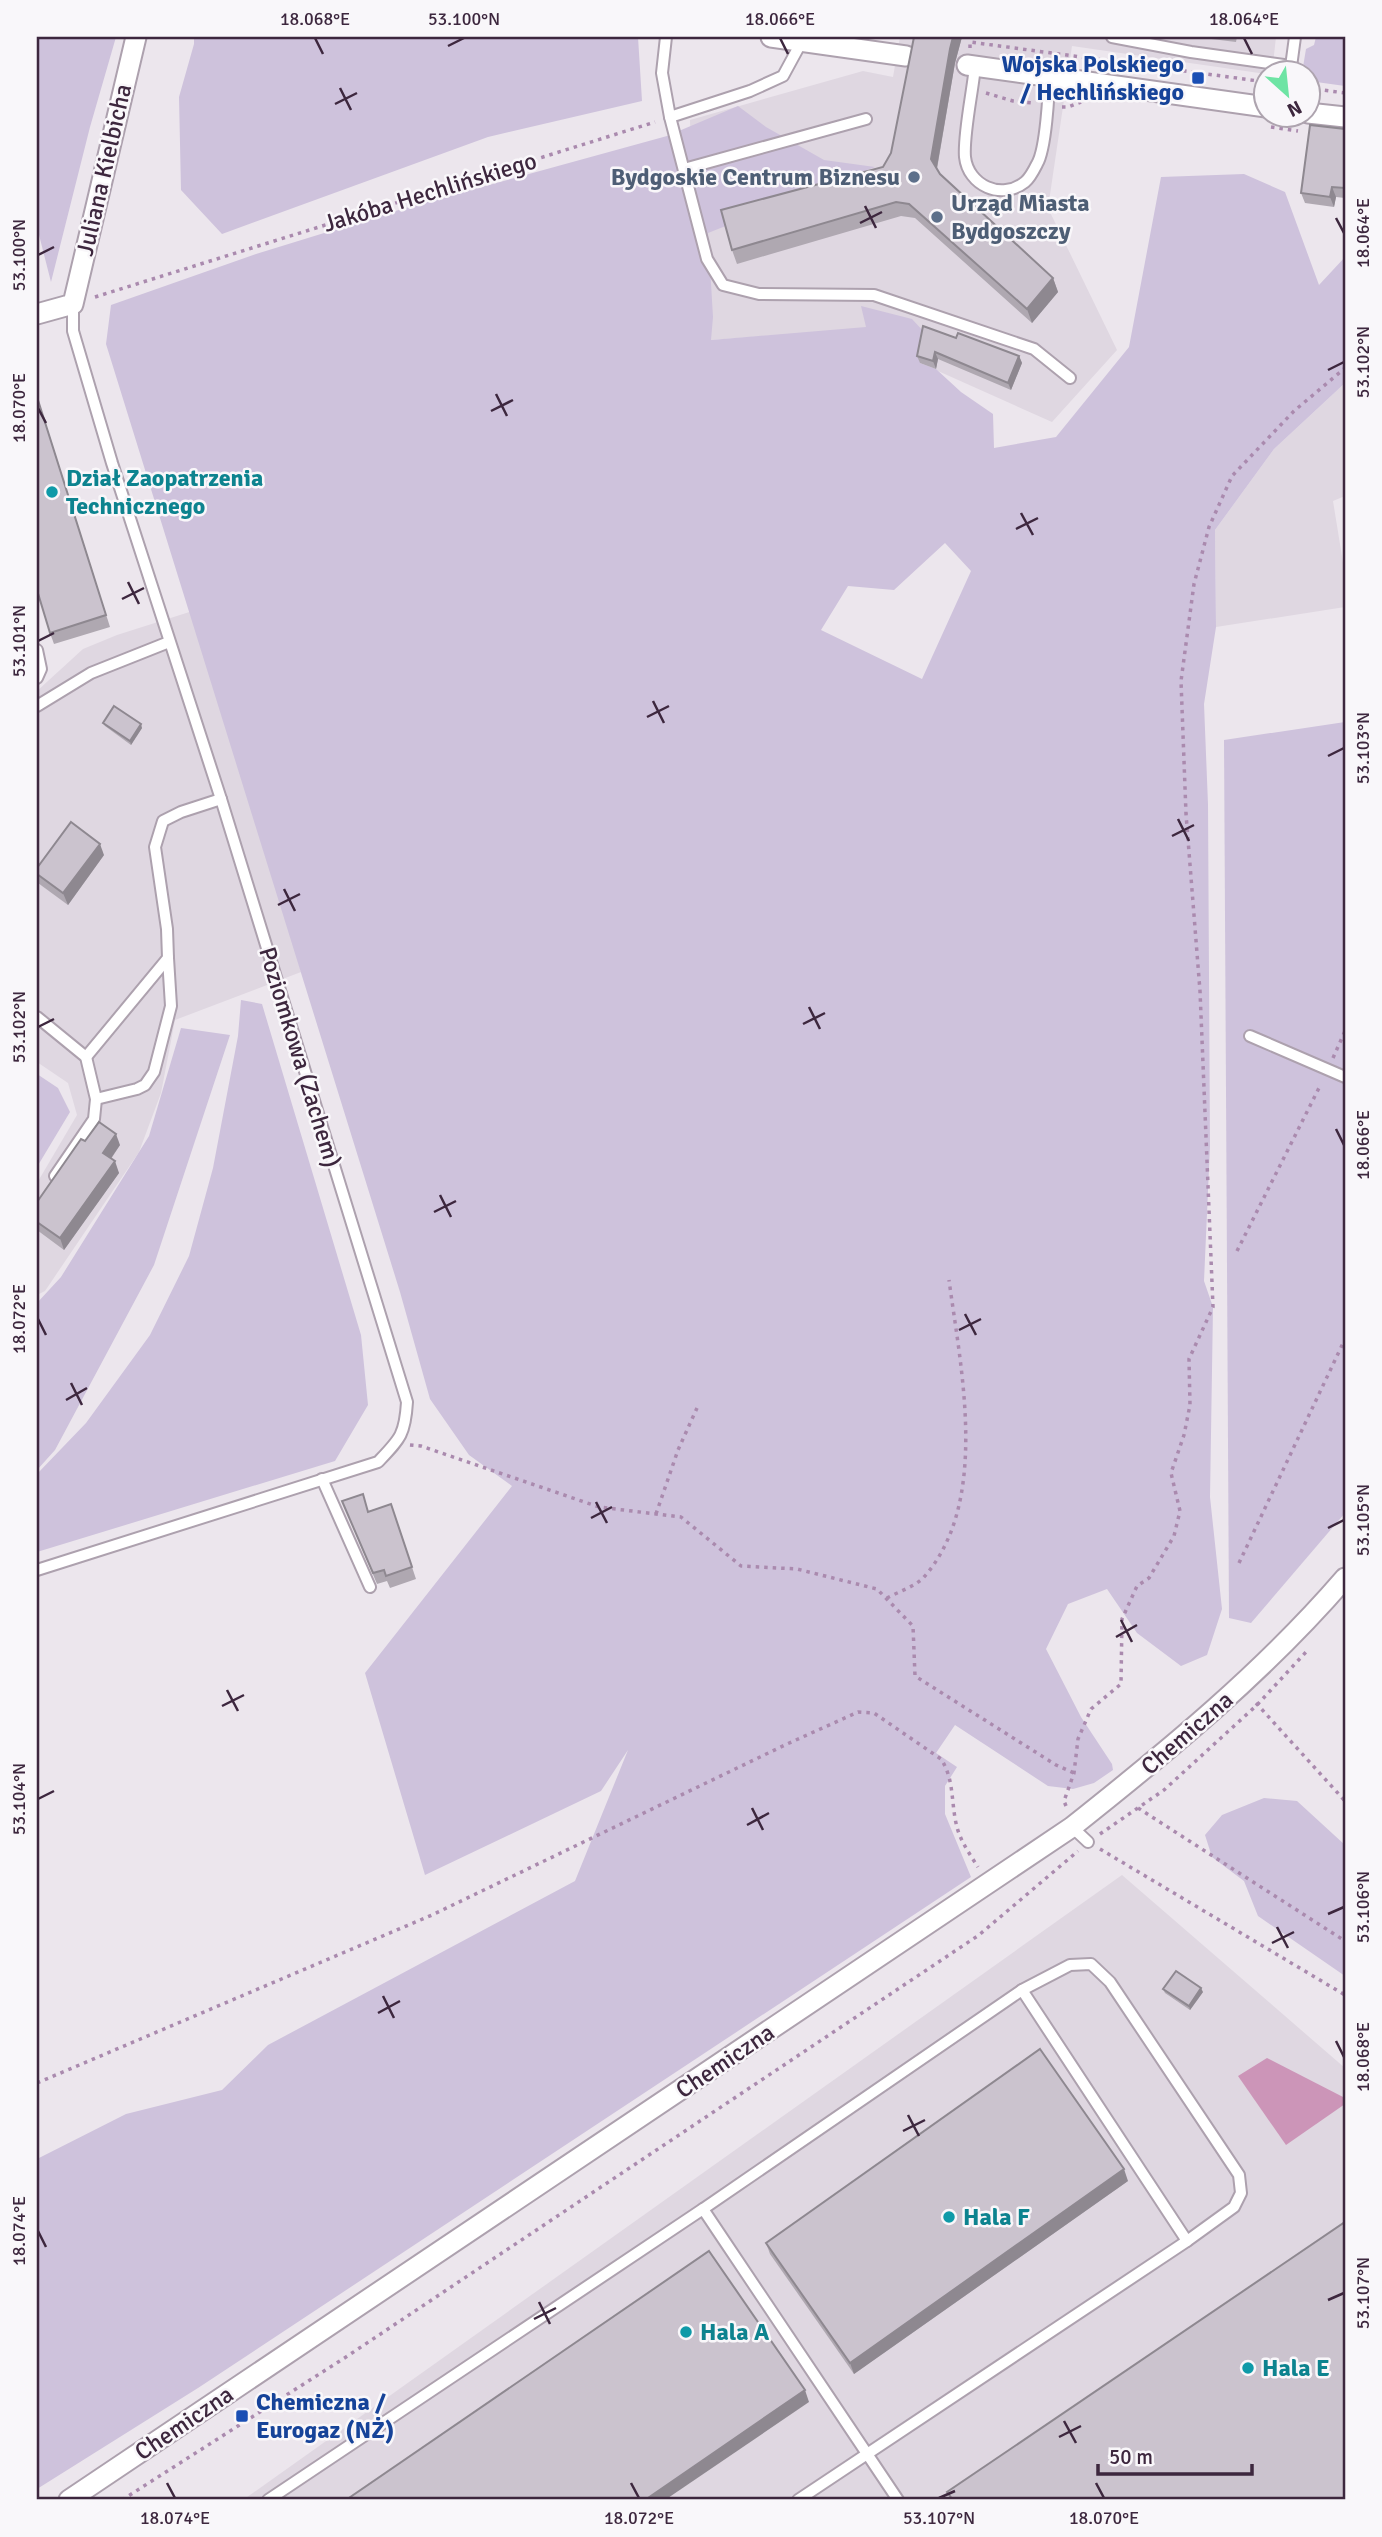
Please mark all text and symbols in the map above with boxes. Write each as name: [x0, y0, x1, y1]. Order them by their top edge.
text: 18.068°E: [280, 8, 350, 30]
text: 53.100°N: [428, 8, 500, 30]
text: 18.066°E: [745, 8, 815, 30]
text: 18.064°E: [1209, 8, 1279, 30]
place label: Wojska Polskiego / Hechlińskiego: [1001, 49, 1184, 107]
north arrow: [1252, 60, 1322, 130]
marker: Wojska Polskiego / Hechlińskiego: [1190, 70, 1206, 86]
street label: Juliana Kielbicha: [70, 81, 138, 259]
text: N: [1283, 95, 1306, 122]
street label: Jakóba Hechlińskiego: [320, 145, 540, 239]
place label: Bydgoskie Centrum Biznesu: [611, 162, 900, 192]
marker: Bydgoskie Centrum Biznesu: [906, 169, 922, 185]
place label: Urząd Miasta Bydgoszczy: [951, 188, 1090, 246]
text: 18.064°E: [1352, 198, 1374, 268]
marker: Urząd Miasta Bydgoszczy: [929, 209, 945, 225]
text: 53.100°N: [8, 219, 30, 291]
text: 53.102°N: [1352, 326, 1374, 398]
text: 18.070°E: [8, 373, 30, 443]
place label: Dział Zaopatrzenia Technicznego: [66, 463, 263, 521]
marker: Dział Zaopatrzenia Technicznego: [44, 484, 60, 500]
text: 53.101°N: [8, 605, 30, 677]
text: 53.103°N: [1352, 712, 1374, 784]
street label: Poziomkowa (Zachem): [252, 943, 348, 1171]
text: 53.102°N: [8, 991, 30, 1063]
text: 18.066°E: [1352, 1110, 1374, 1180]
text: 18.072°E: [8, 1284, 30, 1354]
text: 53.105°N: [1352, 1484, 1374, 1556]
street label: Chemiczna: [1135, 1685, 1239, 1781]
text: 53.104°N: [8, 1763, 30, 1835]
text: 53.106°N: [1352, 1871, 1374, 1943]
street label: Chemiczna: [670, 2017, 780, 2105]
text: 18.068°E: [1352, 2022, 1374, 2092]
text: 18.074°E: [8, 2196, 30, 2266]
place label: Hala F: [963, 2202, 1030, 2232]
marker: Hala F: [941, 2209, 957, 2225]
text: 53.107°N: [1352, 2257, 1374, 2329]
place label: Hala A: [700, 2317, 770, 2347]
marker: Hala A: [678, 2324, 694, 2340]
place label: Hala E: [1262, 2353, 1330, 2383]
marker: Hala E: [1240, 2360, 1256, 2376]
street label: Chemiczna: [129, 2379, 239, 2467]
place label: Chemiczna / Eurogaz (NŻ): [256, 2387, 394, 2445]
marker: Chemiczna / Eurogaz (NŻ): [234, 2408, 250, 2424]
scale bar: [1098, 2432, 1252, 2476]
text: 50 m: [1109, 2444, 1153, 2470]
text: 18.074°E: [140, 2507, 210, 2529]
text: 18.072°E: [604, 2507, 674, 2529]
text: 53.107°N: [903, 2507, 975, 2529]
text: 18.070°E: [1069, 2507, 1139, 2529]

